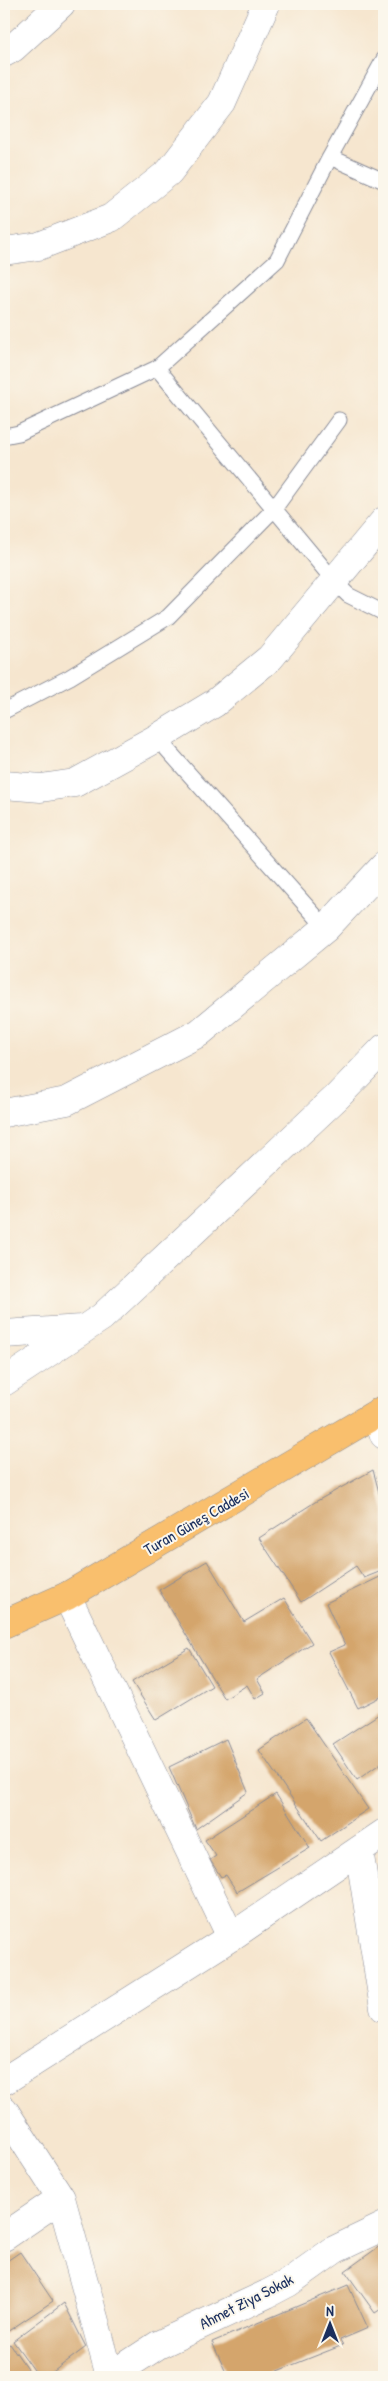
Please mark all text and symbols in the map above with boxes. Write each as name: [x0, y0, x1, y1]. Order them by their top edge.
street label: Turan Güneş Caddesi: [139, 1482, 253, 1560]
street label: Ahmet Ziya Sokak: [195, 2268, 297, 2334]
north arrow: [306, 2298, 356, 2348]
text: N: [326, 2301, 334, 2320]

